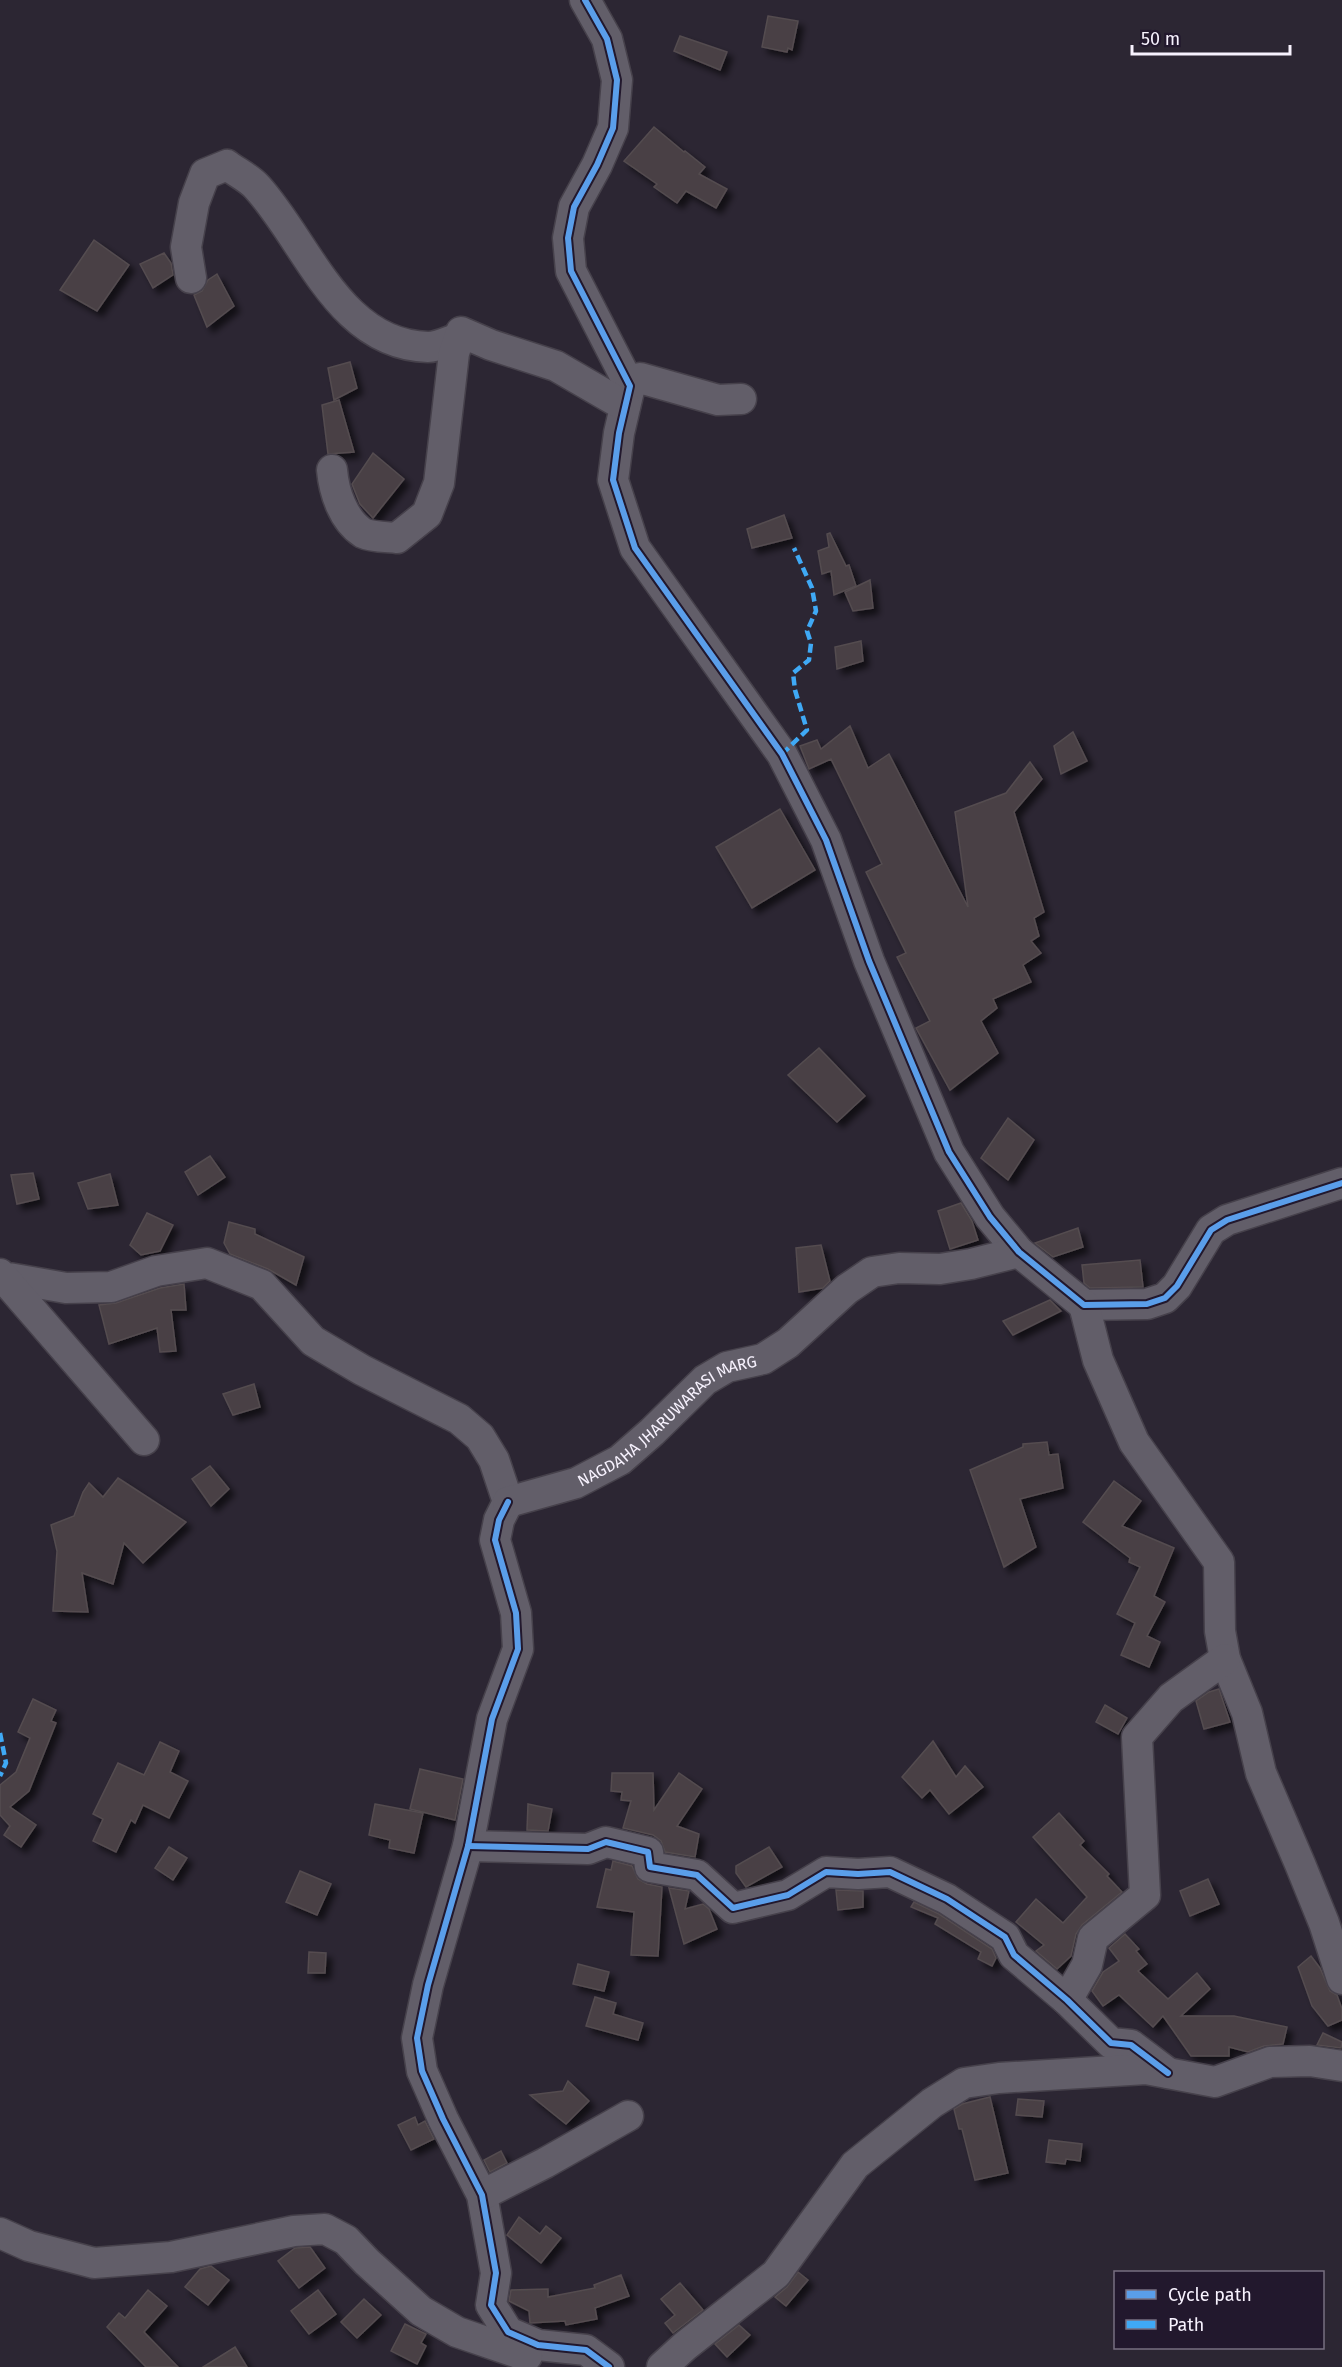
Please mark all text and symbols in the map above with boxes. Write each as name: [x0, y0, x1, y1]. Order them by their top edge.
scale bar: [1132, 18, 1290, 56]
text: 50 m: [1141, 28, 1180, 50]
street label: NAGDAHA JHARUWARASI MARG: [574, 1351, 758, 1490]
legend: [1114, 2271, 1324, 2349]
text: Cycle path: [1168, 2284, 1252, 2306]
text: Path: [1168, 2314, 1204, 2336]

